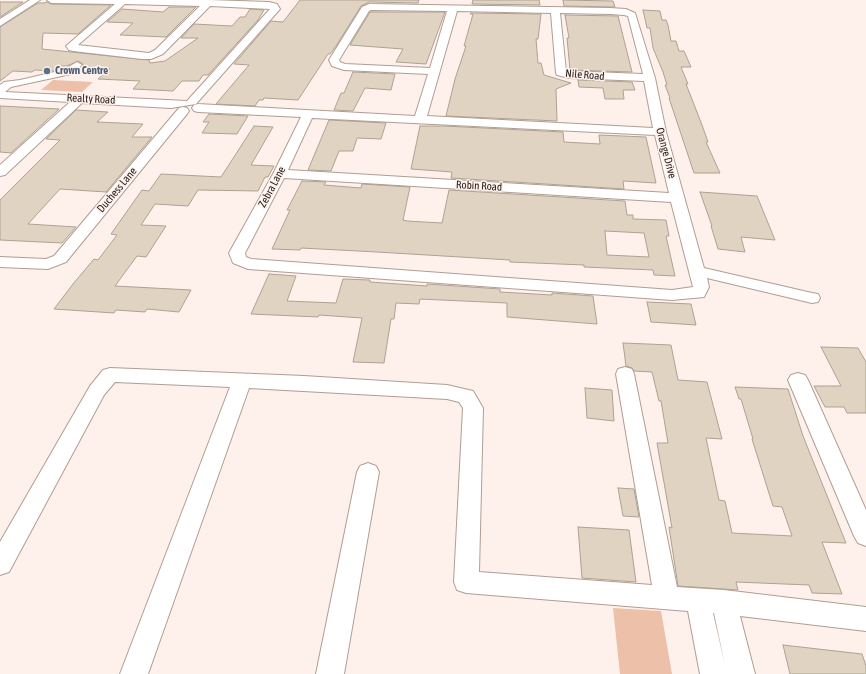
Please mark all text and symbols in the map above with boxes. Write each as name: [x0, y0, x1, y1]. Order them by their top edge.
place label: Crown Centre: [55, 64, 108, 78]
marker: Crown Centre: [42, 66, 52, 76]
street label: Nile Road: [565, 67, 605, 83]
street label: Realty Road: [66, 91, 116, 107]
street label: Orange Drive: [653, 126, 679, 180]
street label: Zebra Lane: [256, 164, 288, 210]
street label: Duchess Lane: [94, 165, 140, 215]
street label: Robin Road: [456, 178, 502, 194]

